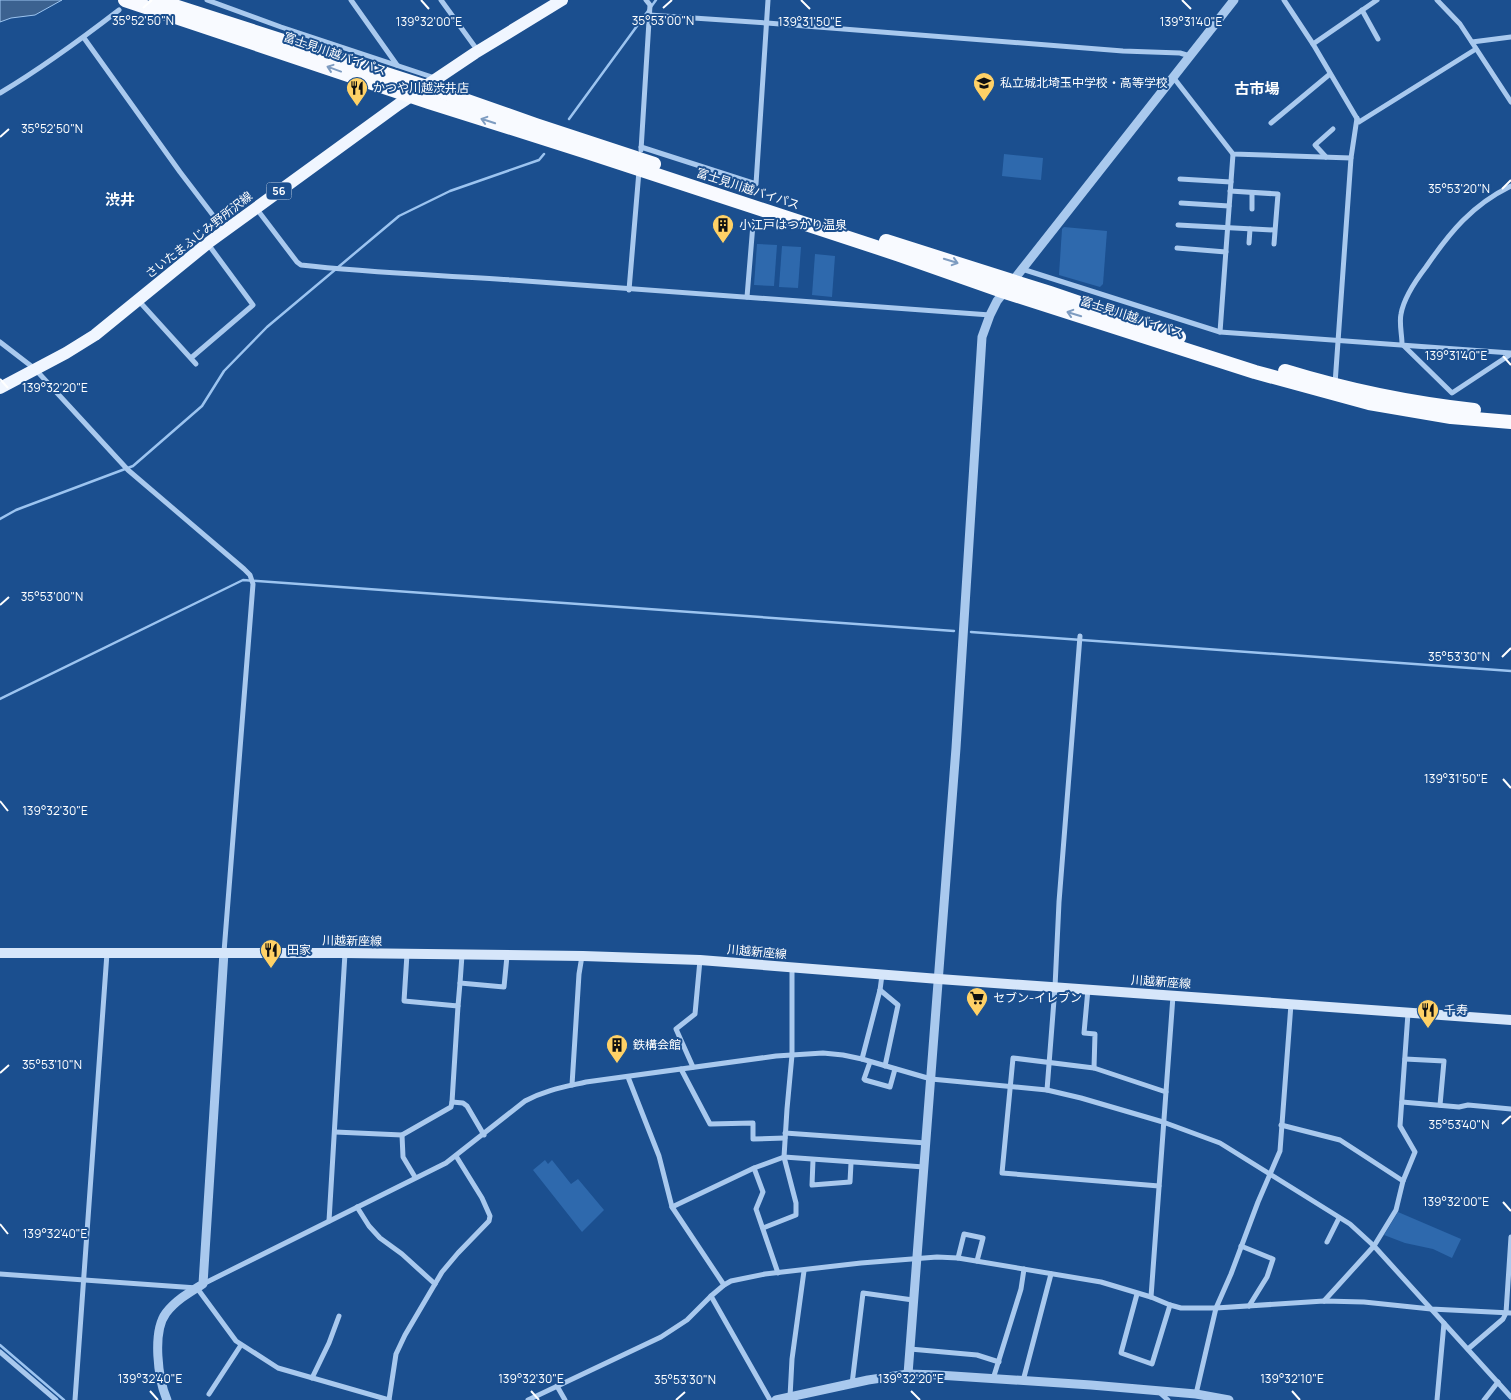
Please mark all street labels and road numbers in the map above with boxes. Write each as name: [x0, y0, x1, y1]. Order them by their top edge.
street label: 富士見川越バイパス: [281, 28, 389, 79]
street label: 富士見川越バイパス: [694, 164, 802, 213]
road number: 56: [266, 182, 292, 200]
street label: さいたまふじみ野所沢線: [142, 187, 256, 282]
street label: 富士見川越バイパス: [1078, 292, 1186, 341]
street label: 川越新座線: [322, 931, 382, 950]
street label: 川越新座線: [726, 940, 788, 963]
street label: 川越新座線: [1131, 971, 1192, 992]

